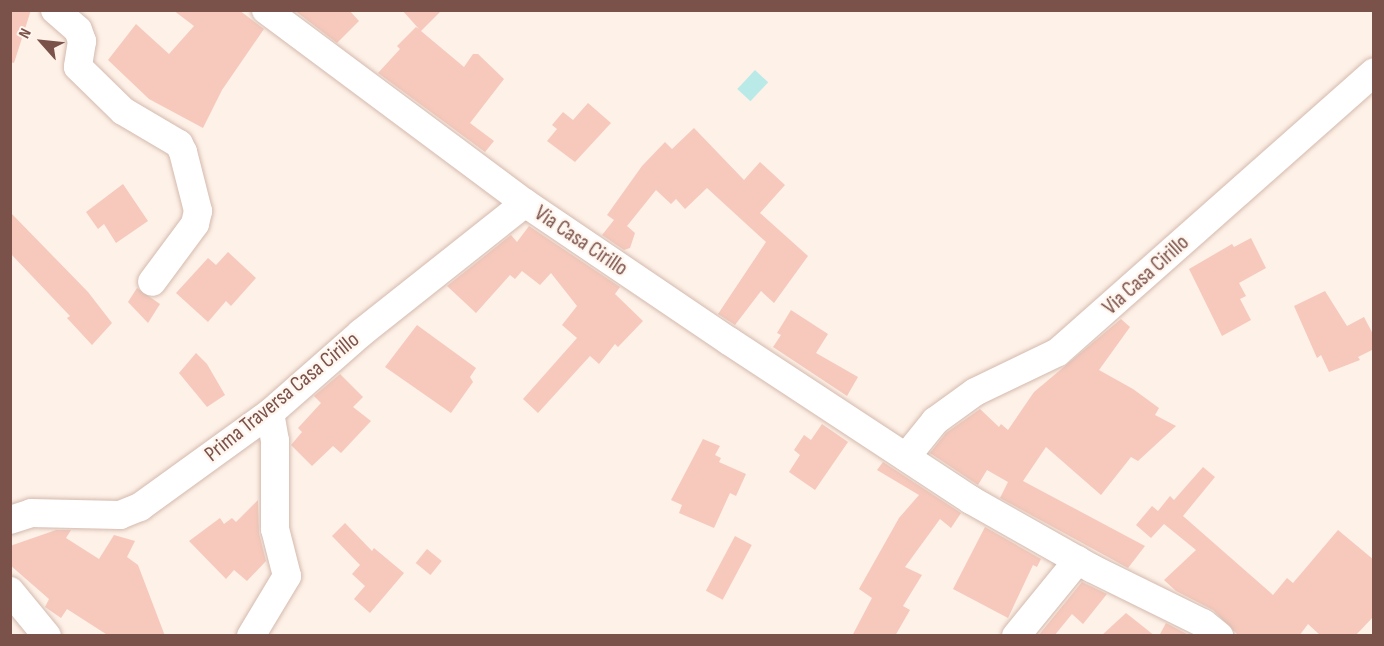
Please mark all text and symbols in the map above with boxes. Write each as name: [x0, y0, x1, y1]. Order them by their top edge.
north arrow: [12, 12, 72, 72]
text: N: [15, 25, 36, 42]
street label: Via Casa Cirillo: [529, 200, 633, 282]
street label: Via Casa Cirillo: [1097, 229, 1195, 321]
street label: Prima Traversa Casa Cirillo: [199, 327, 365, 467]

